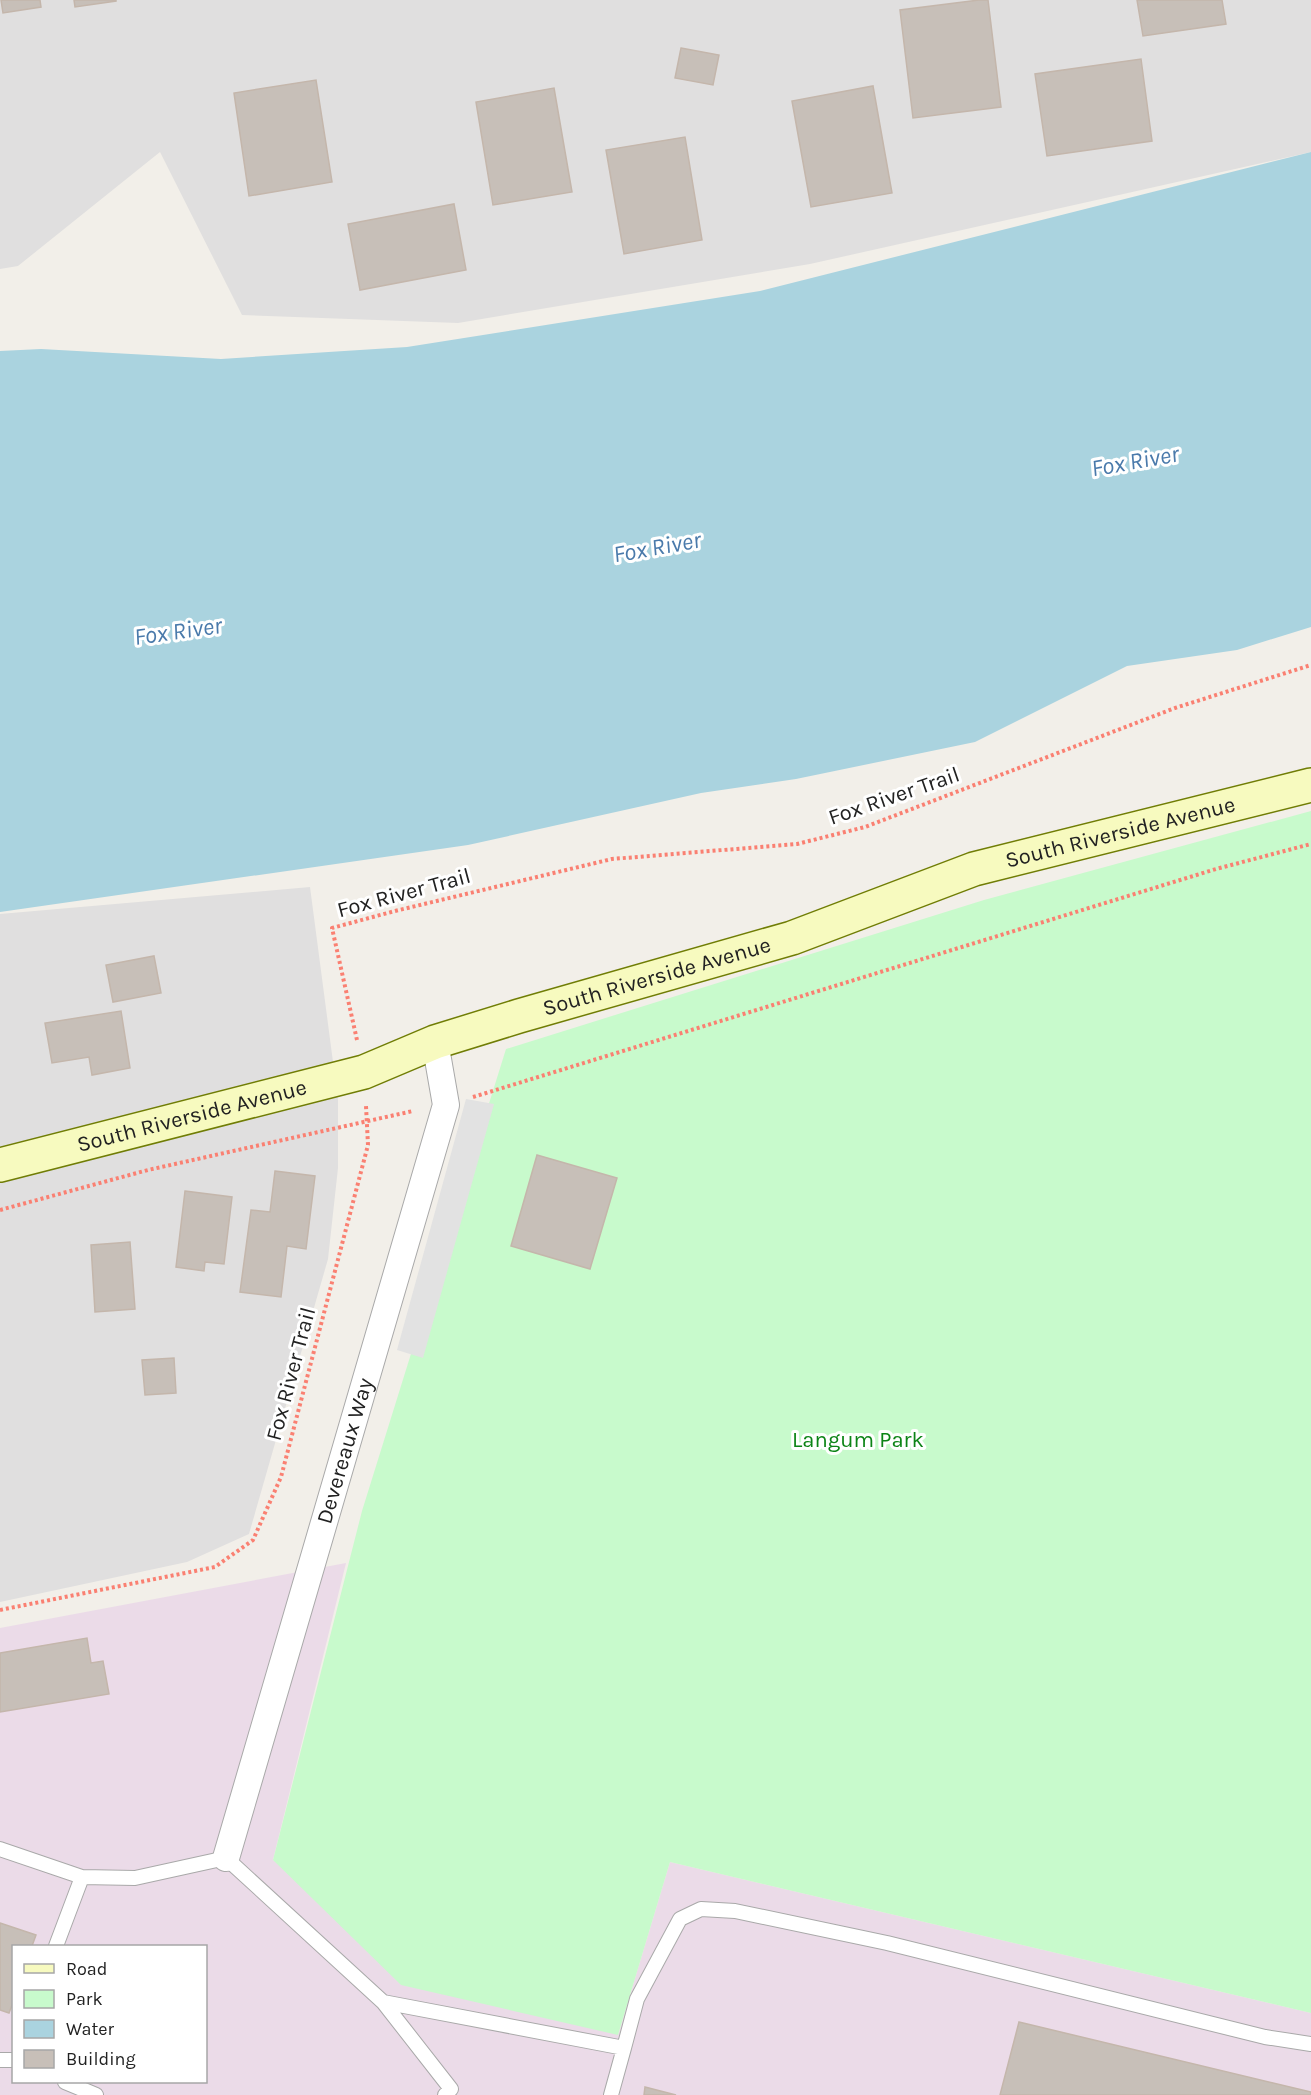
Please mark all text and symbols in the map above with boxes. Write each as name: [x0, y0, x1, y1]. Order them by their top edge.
water label: Fox River: [1089, 439, 1182, 482]
water label: Fox River: [611, 525, 704, 568]
water label: Fox River: [132, 611, 225, 651]
street label: Fox River Trail: [825, 761, 963, 831]
street label: South Riverside Avenue: [1003, 791, 1238, 874]
street label: Fox River Trail: [334, 863, 474, 923]
street label: South Riverside Avenue: [540, 932, 774, 1022]
street label: South Riverside Avenue: [74, 1074, 309, 1158]
street label: Fox River Trail: [261, 1304, 321, 1444]
street label: Devereaux Way: [311, 1375, 379, 1527]
park label: Langum Park: [792, 1427, 924, 1453]
legend: [12, 1945, 207, 2083]
text: Road: [66, 1958, 107, 1980]
text: Park: [66, 1988, 103, 2010]
text: Water: [66, 2018, 114, 2040]
text: Building: [66, 2048, 136, 2070]

